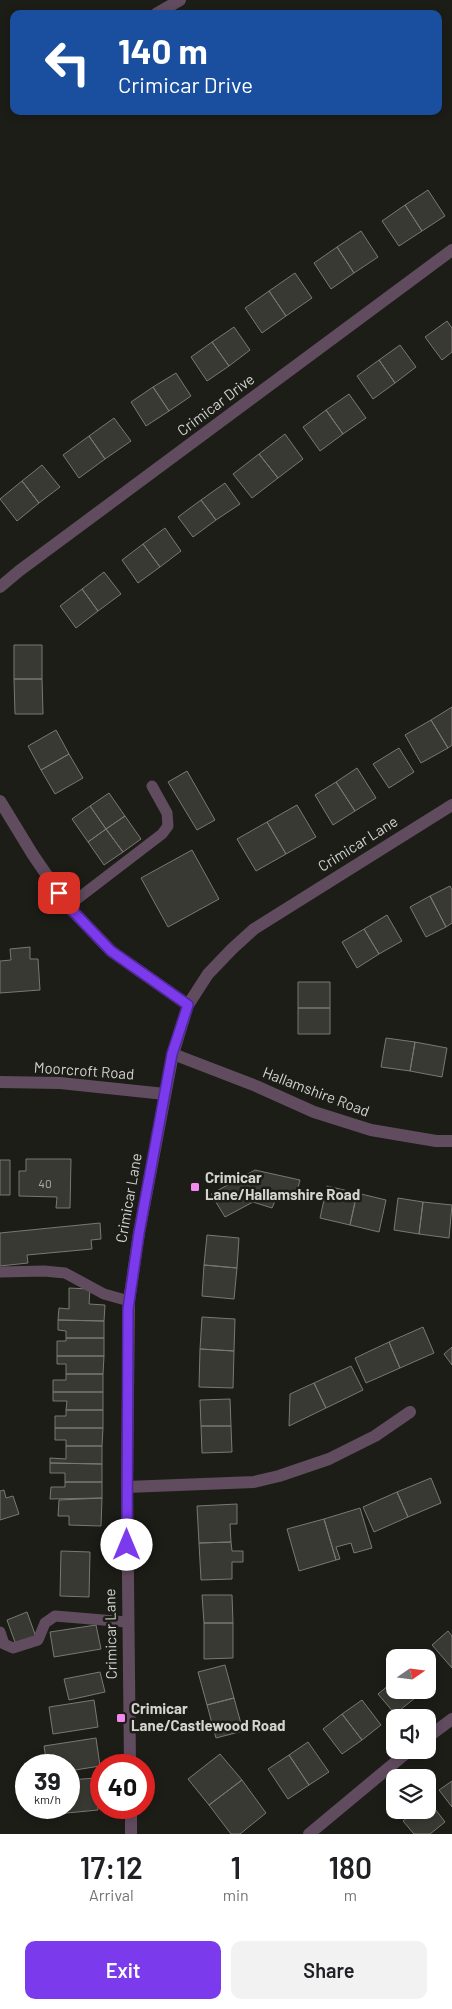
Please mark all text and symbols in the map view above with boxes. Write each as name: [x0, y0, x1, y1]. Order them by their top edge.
text: 140 m: [118, 29, 208, 71]
icon: left: [35, 30, 100, 95]
text: Crimicar Drive: [118, 71, 253, 97]
street label: Crimicar Drive: [173, 369, 258, 439]
street label: Crimicar Lane: [314, 811, 401, 875]
pin: [38, 872, 80, 914]
icon: arrive: [45, 879, 73, 907]
street label: Moorcroft Road: [33, 1058, 135, 1082]
street label: Hallamshire Road: [260, 1062, 372, 1120]
street label: Crimicar Lane: [111, 1152, 145, 1244]
place label: Crimicar Lane/Hallamshire Road: [205, 1168, 360, 1203]
house number: 40: [38, 1176, 52, 1190]
marker: Crimicar Lane/Hallamshire Road: [189, 1181, 201, 1193]
position arrow: [100, 1518, 152, 1570]
street label: Crimicar Lane: [100, 1589, 120, 1680]
north arrow: [386, 1649, 436, 1699]
map controls: [386, 1649, 436, 1819]
place label: Crimicar Lane/Castlewood Road: [131, 1699, 286, 1734]
button: sound: [386, 1709, 436, 1759]
marker: Crimicar Lane/Castlewood Road: [115, 1712, 127, 1724]
speed limit sign: 40: [90, 1754, 155, 1819]
text: 39: [34, 1765, 61, 1795]
button: layers: [386, 1769, 436, 1819]
text: km/h: [34, 1792, 61, 1806]
text: 17:12: [80, 1849, 143, 1885]
text: 1: [230, 1849, 241, 1885]
text: 180: [329, 1849, 372, 1885]
text: Arrival: [89, 1885, 134, 1904]
text: min: [223, 1885, 249, 1904]
text: m: [344, 1885, 357, 1904]
button: Exit: [25, 1941, 221, 1999]
button: Share: [231, 1941, 427, 1999]

